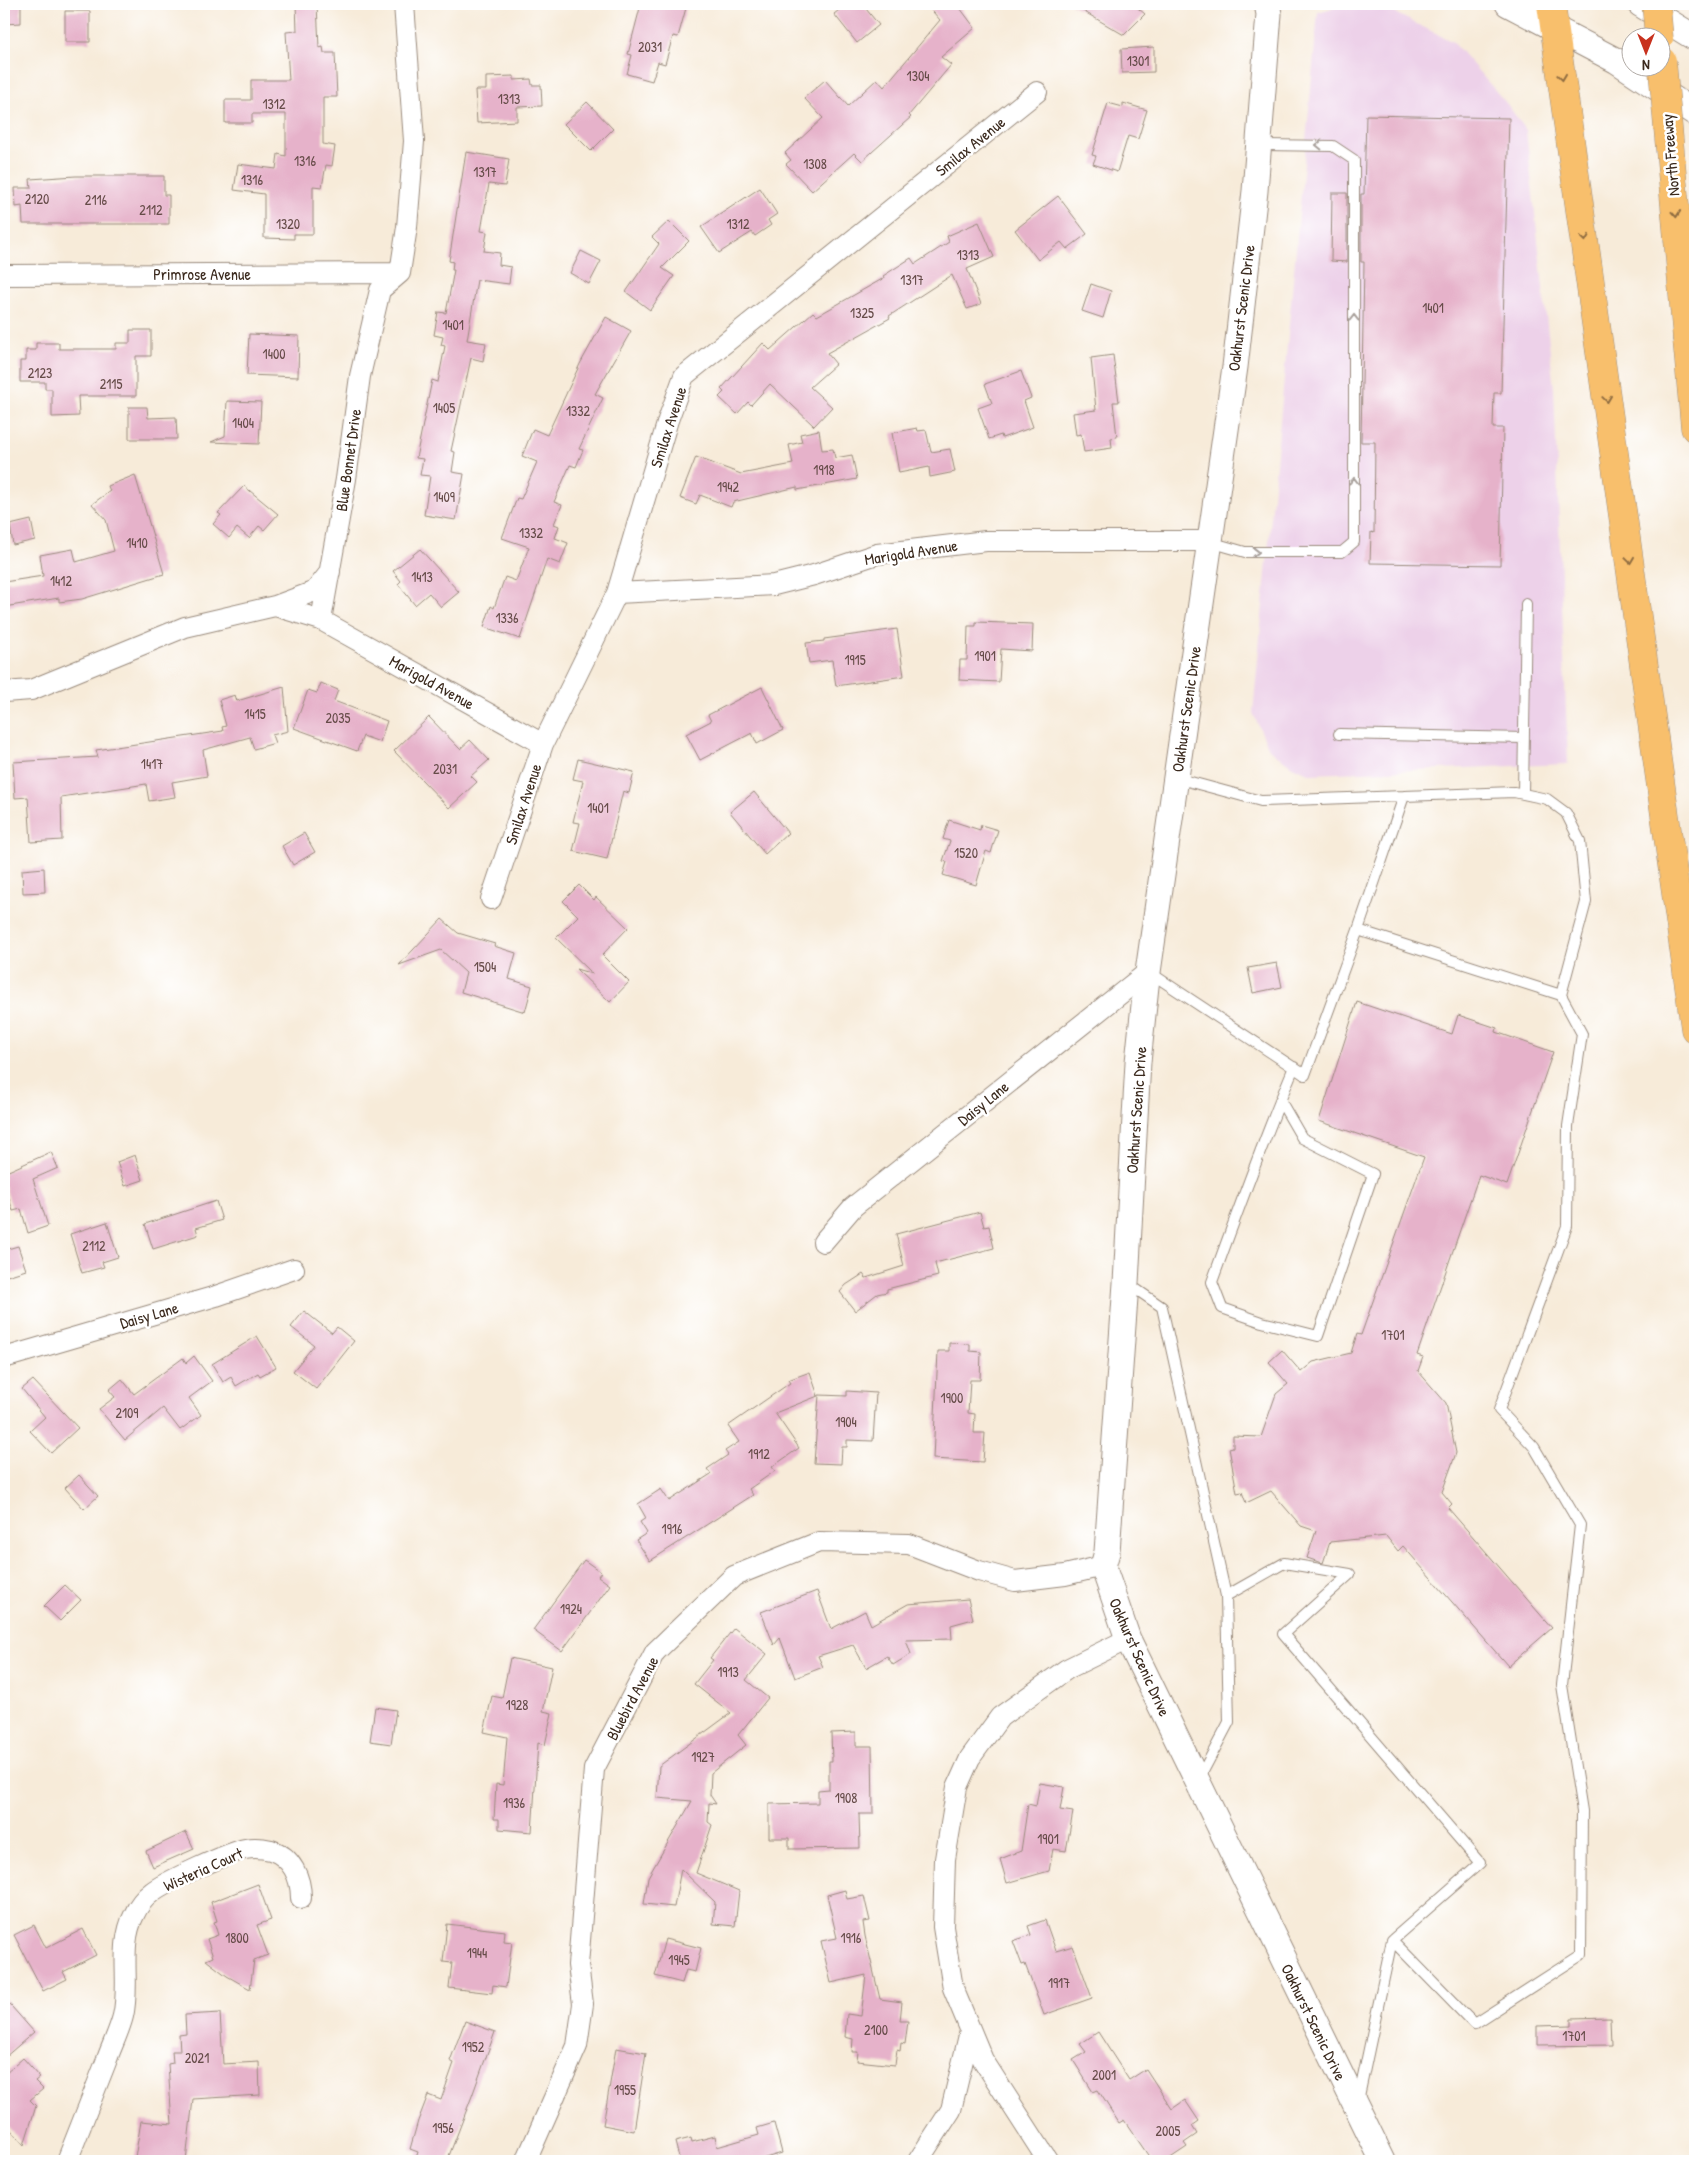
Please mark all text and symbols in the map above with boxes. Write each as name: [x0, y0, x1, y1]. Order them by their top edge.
north arrow: [1622, 28, 1672, 78]
house number: 2031: [638, 37, 662, 56]
house number: 1301: [1127, 51, 1149, 70]
text: N: [1642, 56, 1650, 75]
house number: 1304: [907, 66, 929, 85]
one-way arrow: [1556, 74, 1567, 82]
house number: 1313: [498, 89, 520, 108]
house number: 1312: [263, 94, 286, 113]
street label: Smilax Avenue: [931, 111, 1010, 181]
street label: North Freeway: [1655, 113, 1685, 197]
one-way arrow: [1315, 140, 1323, 151]
house number: 1316: [294, 151, 316, 170]
house number: 1308: [803, 154, 827, 173]
house number: 1317: [473, 162, 497, 181]
house number: 1316: [241, 170, 263, 189]
house number: 2120: [25, 189, 49, 208]
house number: 2116: [85, 190, 108, 209]
house number: 2112: [139, 200, 163, 219]
one-way arrow: [1670, 210, 1681, 218]
house number: 1320: [276, 214, 300, 233]
house number: 1312: [727, 214, 750, 233]
one-way arrow: [1579, 235, 1590, 243]
street label: Oakhurst Scenic Drive: [1222, 243, 1260, 372]
house number: 1313: [957, 245, 979, 264]
street label: Primrose Avenue: [153, 263, 251, 285]
house number: 1317: [900, 270, 924, 289]
house number: 1401: [1422, 298, 1444, 317]
house number: 1325: [850, 303, 874, 322]
one-way arrow: [1349, 314, 1359, 322]
house number: 1401: [442, 315, 464, 334]
house number: 1400: [263, 344, 285, 363]
house number: 2123: [28, 363, 52, 382]
house number: 2115: [100, 374, 122, 393]
street label: Smilax Avenue: [645, 383, 692, 470]
one-way arrow: [1602, 395, 1612, 404]
house number: 1405: [433, 398, 455, 417]
house number: 1332: [566, 401, 591, 420]
street label: Blue Bonnet Drive: [330, 407, 366, 513]
house number: 1404: [232, 413, 254, 432]
house number: 1918: [813, 460, 835, 479]
one-way arrow: [1349, 476, 1359, 484]
house number: 1942: [717, 477, 739, 496]
house number: 1409: [433, 487, 455, 506]
house number: 1332: [519, 523, 544, 542]
house number: 1410: [126, 533, 148, 552]
street label: Marigold Avenue: [863, 534, 960, 570]
one-way arrow: [1253, 547, 1261, 557]
one-way arrow: [1624, 556, 1635, 564]
house number: 1413: [411, 567, 433, 586]
house number: 1412: [50, 571, 72, 590]
house number: 1336: [495, 608, 519, 627]
street label: Oakhurst Scenic Drive: [1166, 644, 1206, 773]
house number: 1901: [974, 646, 996, 665]
street label: Marigold Avenue: [386, 650, 479, 715]
house number: 1915: [844, 650, 866, 669]
house number: 1415: [244, 704, 266, 723]
house number: 2035: [325, 708, 351, 727]
house number: 1417: [141, 754, 163, 773]
house number: 2031: [433, 759, 457, 778]
street label: Smilax Avenue: [500, 760, 547, 847]
house number: 1401: [587, 798, 609, 817]
house number: 1520: [954, 843, 978, 862]
house number: 1504: [474, 957, 496, 976]
street label: Oakhurst Scenic Drive: [1121, 1045, 1151, 1174]
street label: Daisy Lane: [953, 1075, 1014, 1130]
house number: 2112: [82, 1236, 106, 1255]
street label: Daisy Lane: [117, 1296, 181, 1334]
house number: 1701: [1381, 1325, 1405, 1344]
house number: 1900: [941, 1388, 963, 1407]
house number: 2109: [115, 1403, 139, 1422]
house number: 1904: [835, 1412, 857, 1431]
house number: 1912: [748, 1444, 770, 1463]
house number: 1916: [662, 1519, 683, 1538]
street label: Oakhurst Scenic Drive: [1104, 1594, 1176, 1720]
house number: 1924: [560, 1599, 582, 1618]
street label: Bluebird Avenue: [601, 1652, 664, 1744]
house number: 1913: [717, 1662, 739, 1681]
house number: 1928: [506, 1695, 528, 1714]
house number: 1927: [691, 1747, 715, 1766]
house number: 1908: [835, 1788, 857, 1807]
house number: 1936: [503, 1793, 525, 1812]
house number: 1901: [1037, 1829, 1059, 1848]
street label: Wisteria Court: [160, 1842, 246, 1896]
house number: 1800: [225, 1928, 249, 1947]
house number: 1916: [841, 1928, 862, 1947]
house number: 1944: [467, 1943, 487, 1962]
house number: 1945: [668, 1950, 690, 1969]
street label: Oakhurst Scenic Drive: [1276, 1960, 1352, 2085]
house number: 1917: [1048, 1973, 1070, 1992]
house number: 2100: [864, 2020, 888, 2039]
house number: 1701: [1562, 2026, 1586, 2045]
house number: 1952: [462, 2037, 485, 2056]
house number: 2021: [185, 2048, 209, 2067]
house number: 2001: [1092, 2065, 1116, 2084]
house number: 1955: [614, 2080, 636, 2099]
house number: 1956: [432, 2118, 454, 2137]
house number: 2005: [1155, 2121, 1181, 2140]

